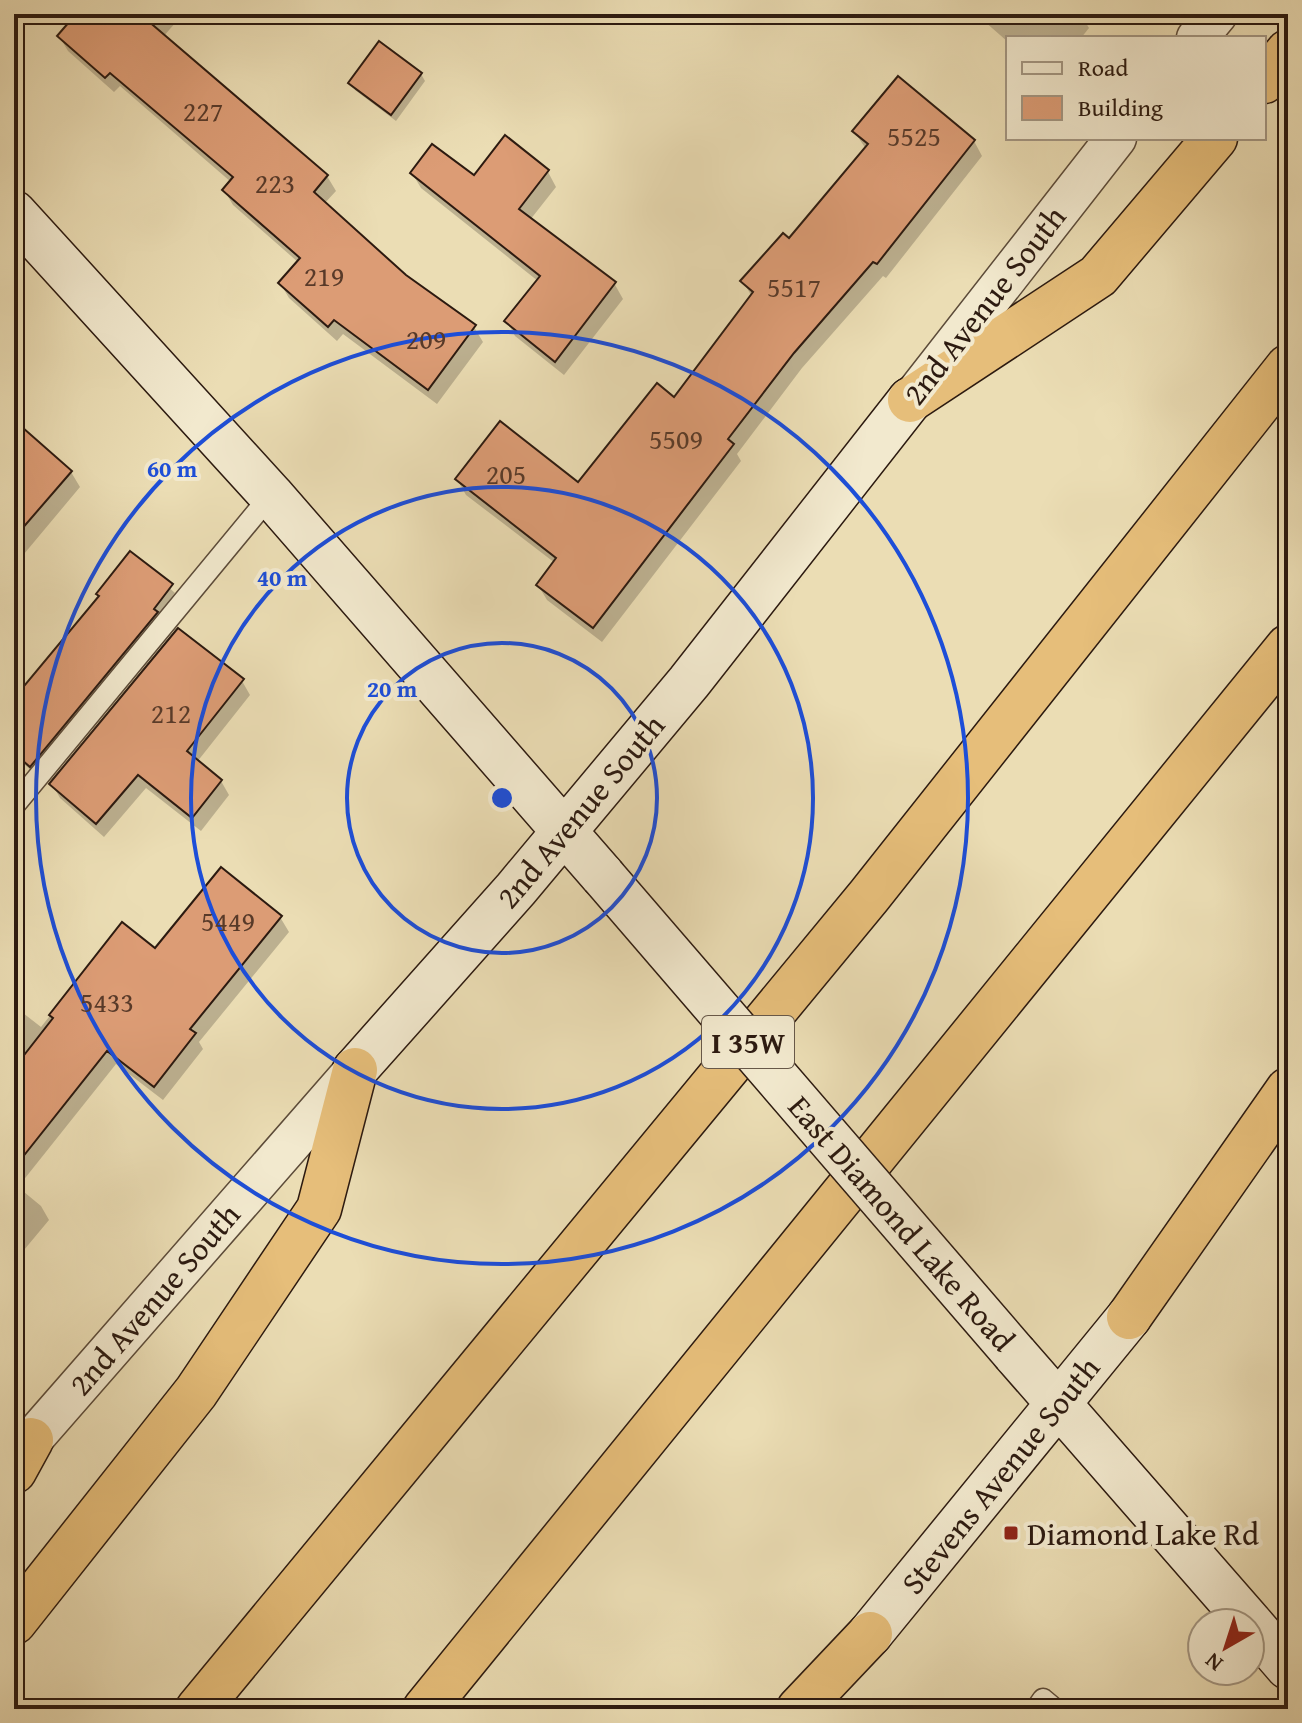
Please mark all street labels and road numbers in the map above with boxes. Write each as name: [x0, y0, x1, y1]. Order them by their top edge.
street label: 2nd Avenue South: [891, 195, 1077, 415]
street label: 2nd Avenue South: [484, 703, 676, 919]
road number: I 35W: [702, 1016, 794, 1068]
street label: East Diamond Lake Road: [777, 1085, 1027, 1361]
street label: 2nd Avenue South: [57, 1192, 251, 1406]
street label: Stevens Avenue South: [889, 1346, 1111, 1604]

